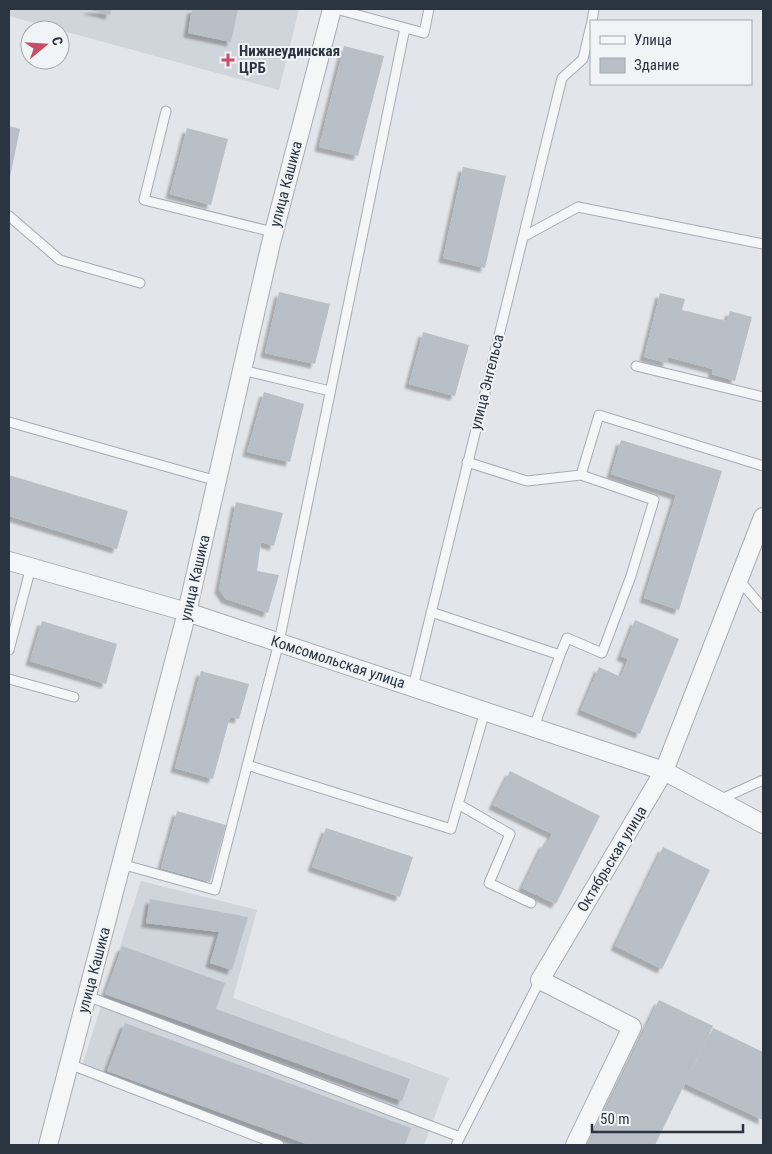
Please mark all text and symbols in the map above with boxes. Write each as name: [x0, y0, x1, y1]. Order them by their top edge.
north arrow: [20, 20, 70, 70]
legend: [590, 20, 752, 85]
text: Улица: [634, 31, 672, 49]
text: С: [49, 35, 66, 47]
place label: Нижнеудинская ЦРБ: [239, 42, 340, 77]
marker: Нижнеудинская ЦРБ: [221, 53, 235, 67]
text: Здание: [634, 56, 679, 74]
street label: улица Кашика: [266, 139, 306, 229]
street label: улица Энгельса: [466, 332, 508, 432]
street label: улица Кашика: [176, 533, 214, 623]
street label: Комсомольская улица: [269, 632, 407, 692]
street label: Октябрьская улица: [573, 803, 651, 915]
street label: улица Кашика: [74, 925, 114, 1015]
scale bar: [592, 1102, 743, 1134]
text: 50 m: [600, 1110, 630, 1128]

